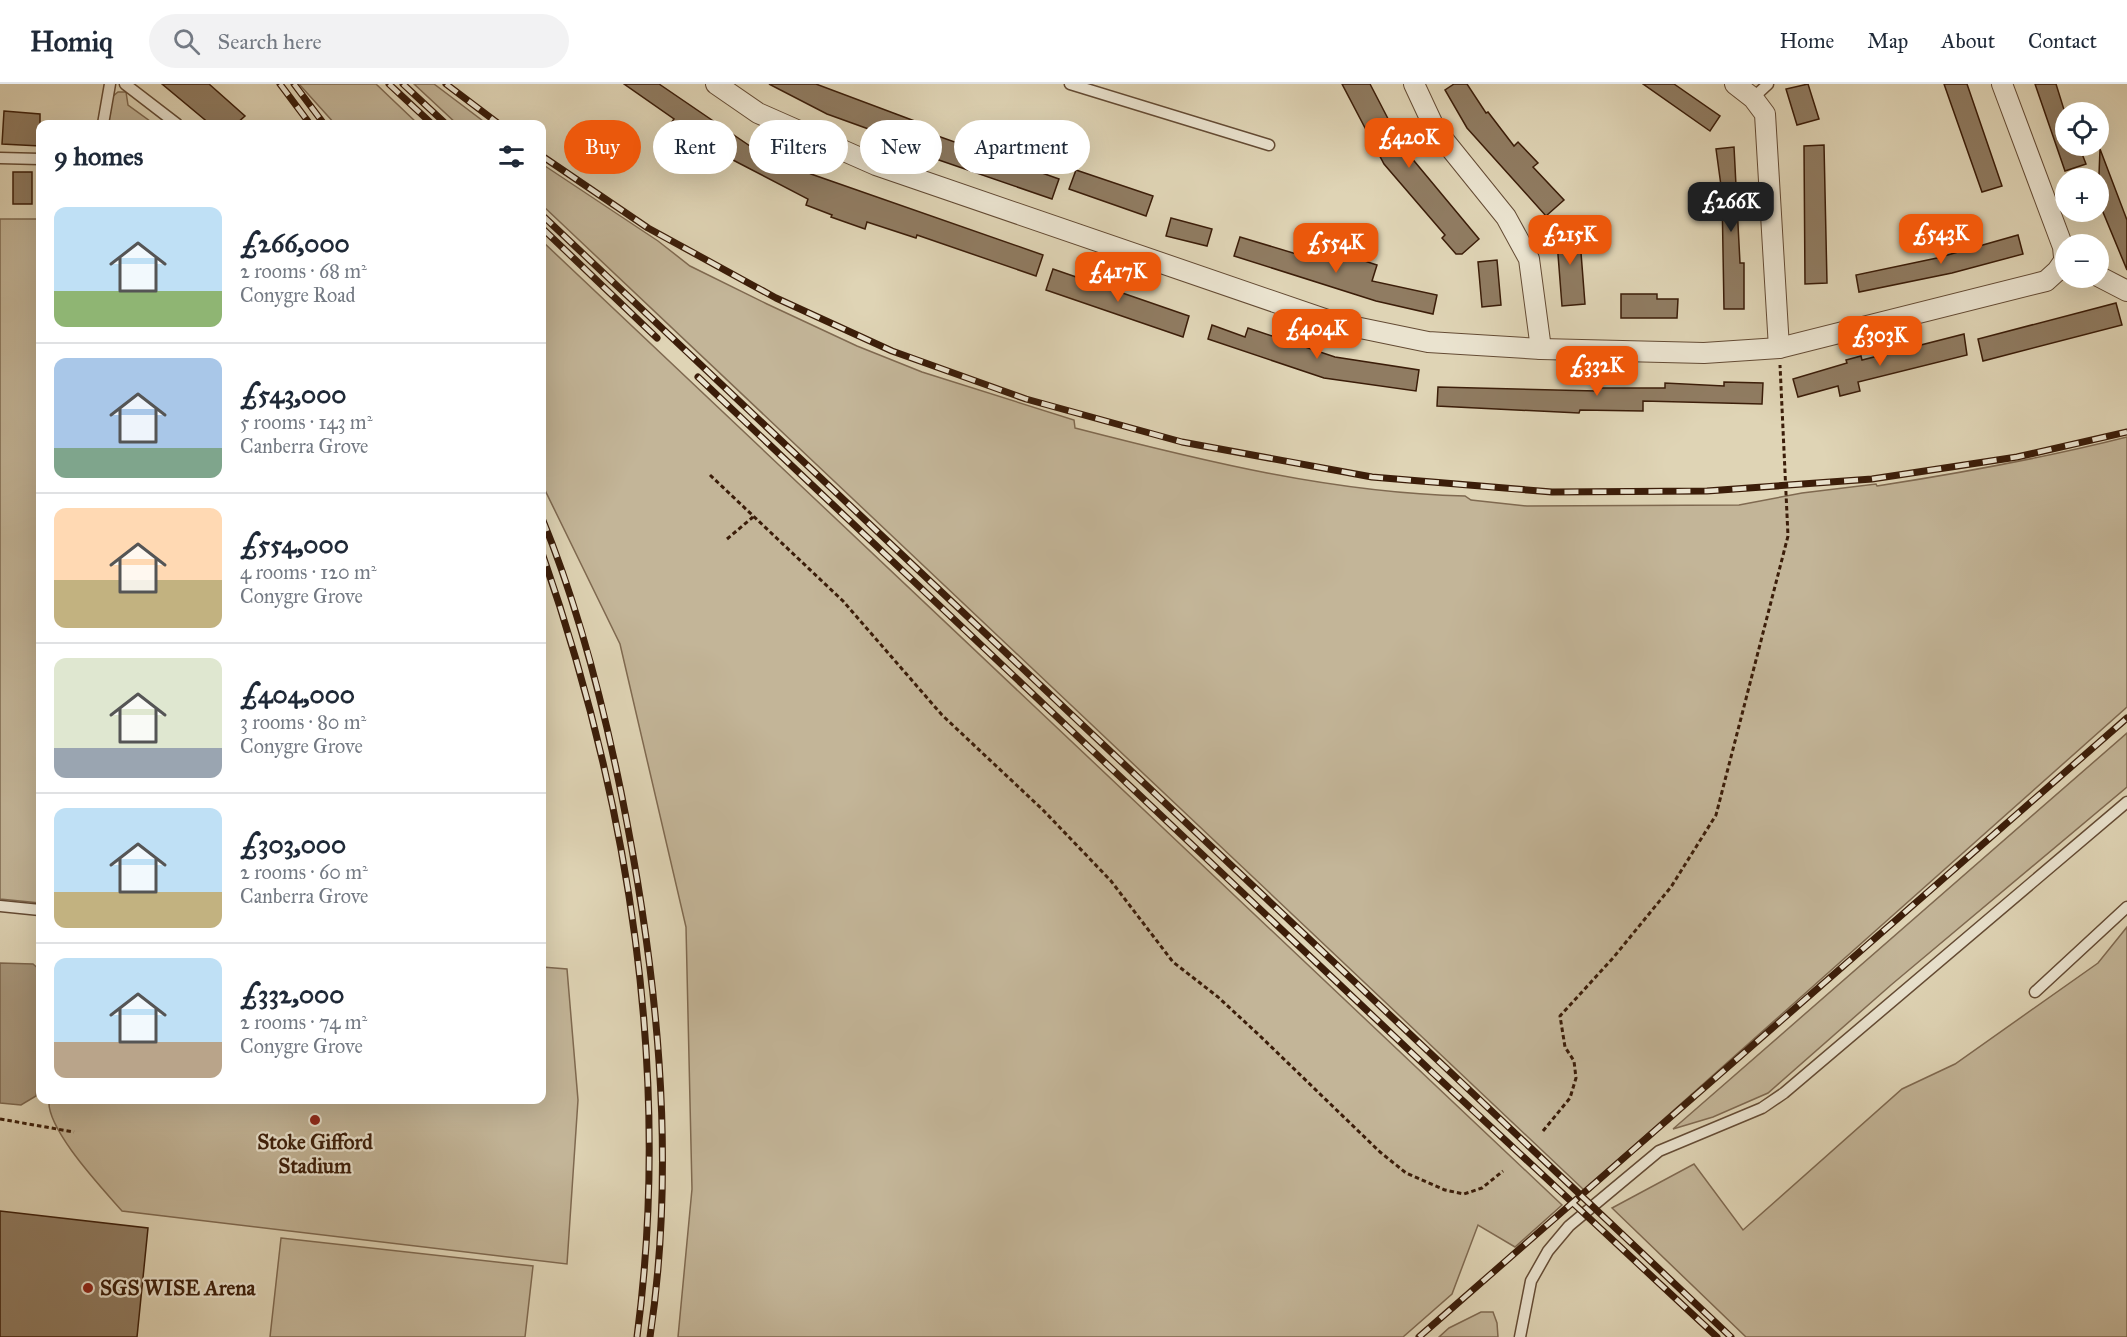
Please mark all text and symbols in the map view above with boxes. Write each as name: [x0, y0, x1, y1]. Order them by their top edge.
search box: [149, 14, 569, 68]
text: Homiq: [30, 24, 113, 59]
icon: search: [170, 25, 203, 58]
text: Search here: [218, 28, 322, 55]
text: Home: [1779, 28, 1834, 54]
text: Map: [1867, 28, 1908, 54]
text: About: [1941, 28, 1995, 54]
text: Contact: [2028, 28, 2097, 54]
map controls: [2055, 102, 2109, 288]
button: locate: [2055, 102, 2109, 156]
pin: £420K: [1367, 118, 1451, 169]
chip: Buy: [564, 120, 641, 174]
chip: Rent: [653, 120, 737, 174]
chip: Filters: [749, 120, 848, 174]
chip: New: [860, 120, 942, 174]
chip: Apartment: [954, 120, 1090, 174]
text: £420K: [1379, 125, 1439, 149]
text: 9 homes: [54, 140, 143, 172]
icon: filters: [495, 140, 528, 173]
button: +: [2055, 168, 2109, 222]
pin: £266K: [1689, 182, 1773, 233]
text: £266K: [1702, 189, 1760, 213]
pin: £543K: [1899, 214, 1983, 265]
pin: £215K: [1528, 215, 1612, 266]
text: £543K: [1913, 221, 1969, 245]
text: £215K: [1542, 222, 1598, 246]
pin: £554K: [1294, 223, 1378, 274]
text: £266,000: [240, 227, 350, 259]
text: £554K: [1307, 230, 1365, 254]
icon: home: [102, 231, 174, 303]
button: −: [2055, 234, 2109, 288]
pin: £417K: [1076, 252, 1160, 303]
text: 2 rooms · 68 m²: [240, 259, 367, 283]
text: £417K: [1089, 259, 1147, 283]
text: Conygre Road: [240, 283, 356, 307]
pin: £404K: [1275, 309, 1359, 360]
text: £404K: [1286, 316, 1348, 340]
pin: £303K: [1838, 316, 1922, 367]
text: £303K: [1852, 323, 1908, 347]
pin: £332K: [1555, 346, 1639, 397]
text: £332K: [1570, 353, 1624, 377]
text: £543,000: [240, 378, 346, 410]
icon: home: [102, 382, 174, 454]
text: 5 rooms · 143 m²: [240, 410, 372, 434]
text: Canberra Grove: [240, 434, 368, 458]
text: £554,000: [240, 528, 349, 560]
icon: home: [102, 532, 174, 604]
text: 4 rooms · 120 m²: [240, 560, 377, 584]
text: Conygre Grove: [240, 584, 363, 608]
text: £404,000: [240, 678, 355, 710]
icon: home: [102, 682, 174, 754]
text: 3 rooms · 80 m²: [240, 710, 366, 734]
text: Conygre Grove: [240, 734, 363, 758]
text: £303,000: [240, 828, 346, 860]
icon: home: [102, 832, 174, 904]
text: 2 rooms · 60 m²: [240, 860, 368, 884]
text: Canberra Grove: [240, 884, 368, 908]
text: £332,000: [240, 978, 344, 1010]
icon: home: [102, 982, 174, 1054]
text: 2 rooms · 74 m²: [240, 1010, 367, 1034]
text: Conygre Grove: [240, 1034, 363, 1058]
marker: Stoke Gifford Stadium: [308, 1113, 322, 1127]
place label: Stoke Gifford Stadium: [257, 1129, 373, 1179]
place label: SGS WISE Arena: [100, 1275, 257, 1301]
marker: SGS WISE Arena: [81, 1281, 95, 1295]

